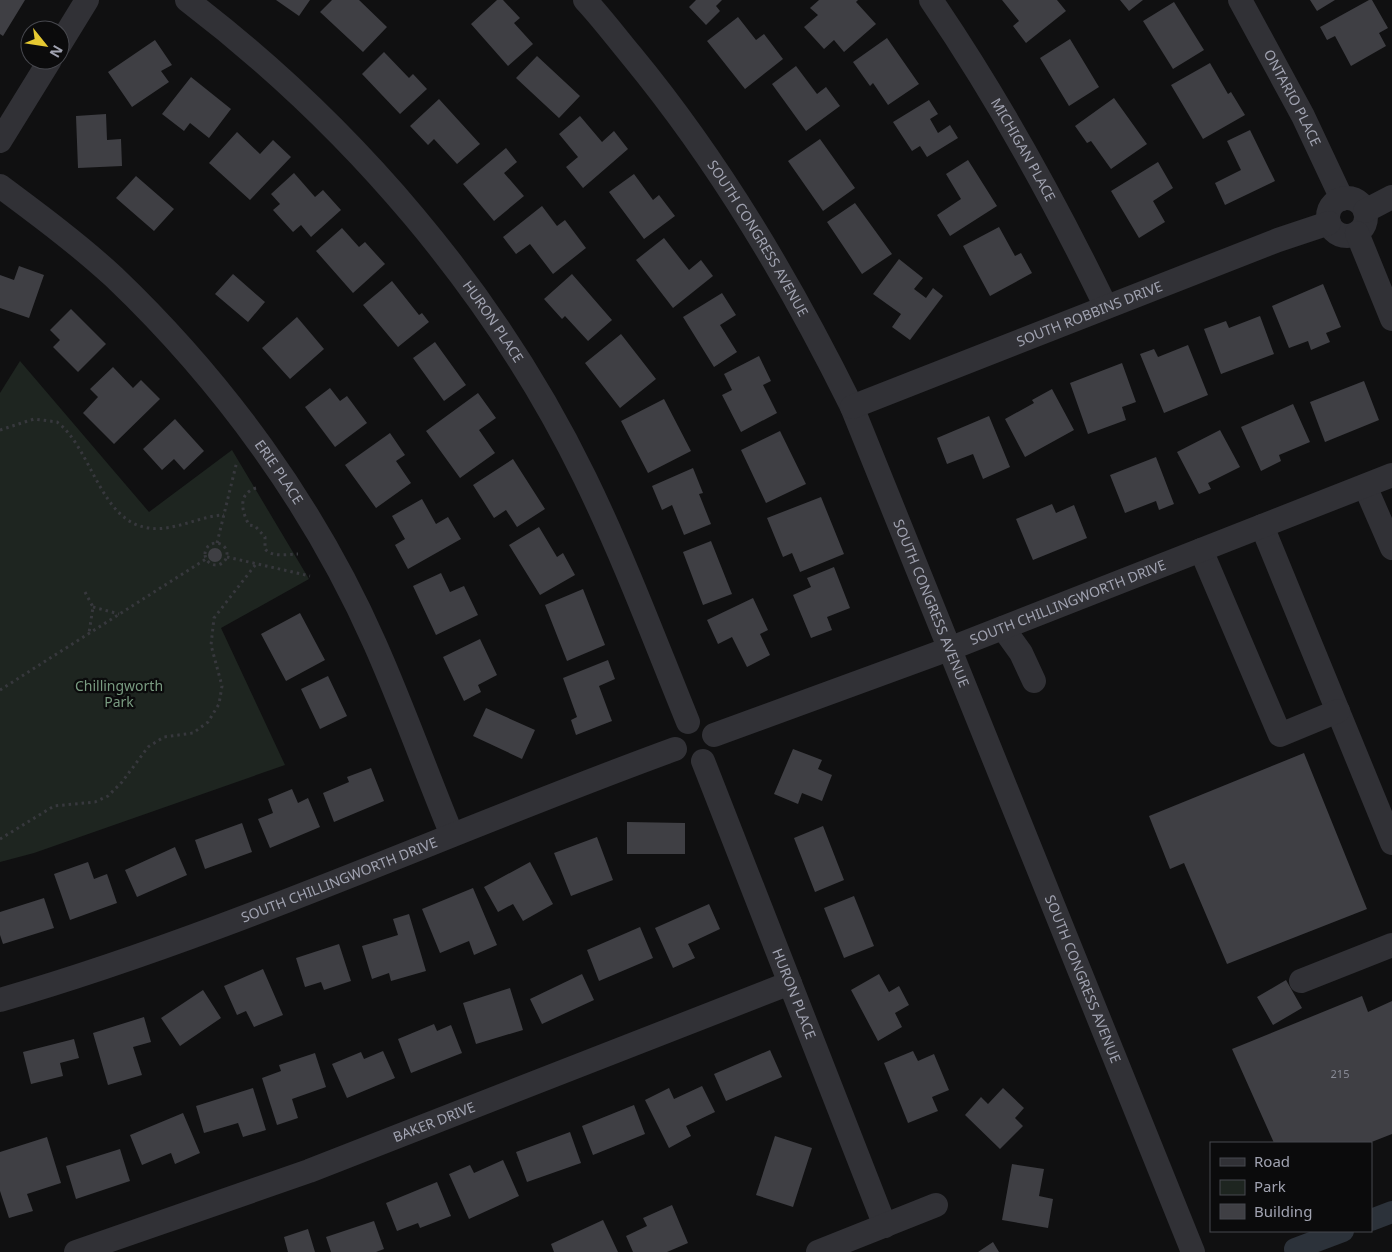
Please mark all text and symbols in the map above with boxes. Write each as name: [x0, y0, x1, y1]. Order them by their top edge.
north arrow: [20, 20, 70, 70]
text: N: [46, 42, 68, 61]
street label: ONTARIO PLACE: [1260, 46, 1326, 149]
street label: MICHIGAN PLACE: [987, 94, 1061, 205]
street label: SOUTH CONGRESS AVENUE: [703, 156, 813, 320]
street label: HURON PLACE: [459, 276, 528, 366]
street label: SOUTH ROBBINS DRIVE: [1014, 276, 1165, 351]
street label: ERIE PLACE: [251, 436, 308, 508]
street label: SOUTH CONGRESS AVENUE: [889, 516, 974, 690]
street label: SOUTH CHILLINGWORTH DRIVE: [967, 555, 1169, 649]
park label: Chillingworth Park: [75, 676, 163, 711]
street label: SOUTH CHILLINGWORTH DRIVE: [238, 832, 440, 926]
street label: SOUTH CONGRESS AVENUE: [1041, 892, 1126, 1066]
street label: HURON PLACE: [768, 946, 821, 1042]
house number: 215: [1331, 1066, 1349, 1081]
street label: BAKER DRIVE: [390, 1097, 478, 1146]
legend: [1210, 1142, 1372, 1232]
text: Road: [1254, 1151, 1290, 1171]
text: Park: [1254, 1176, 1286, 1196]
text: Building: [1254, 1201, 1312, 1221]

